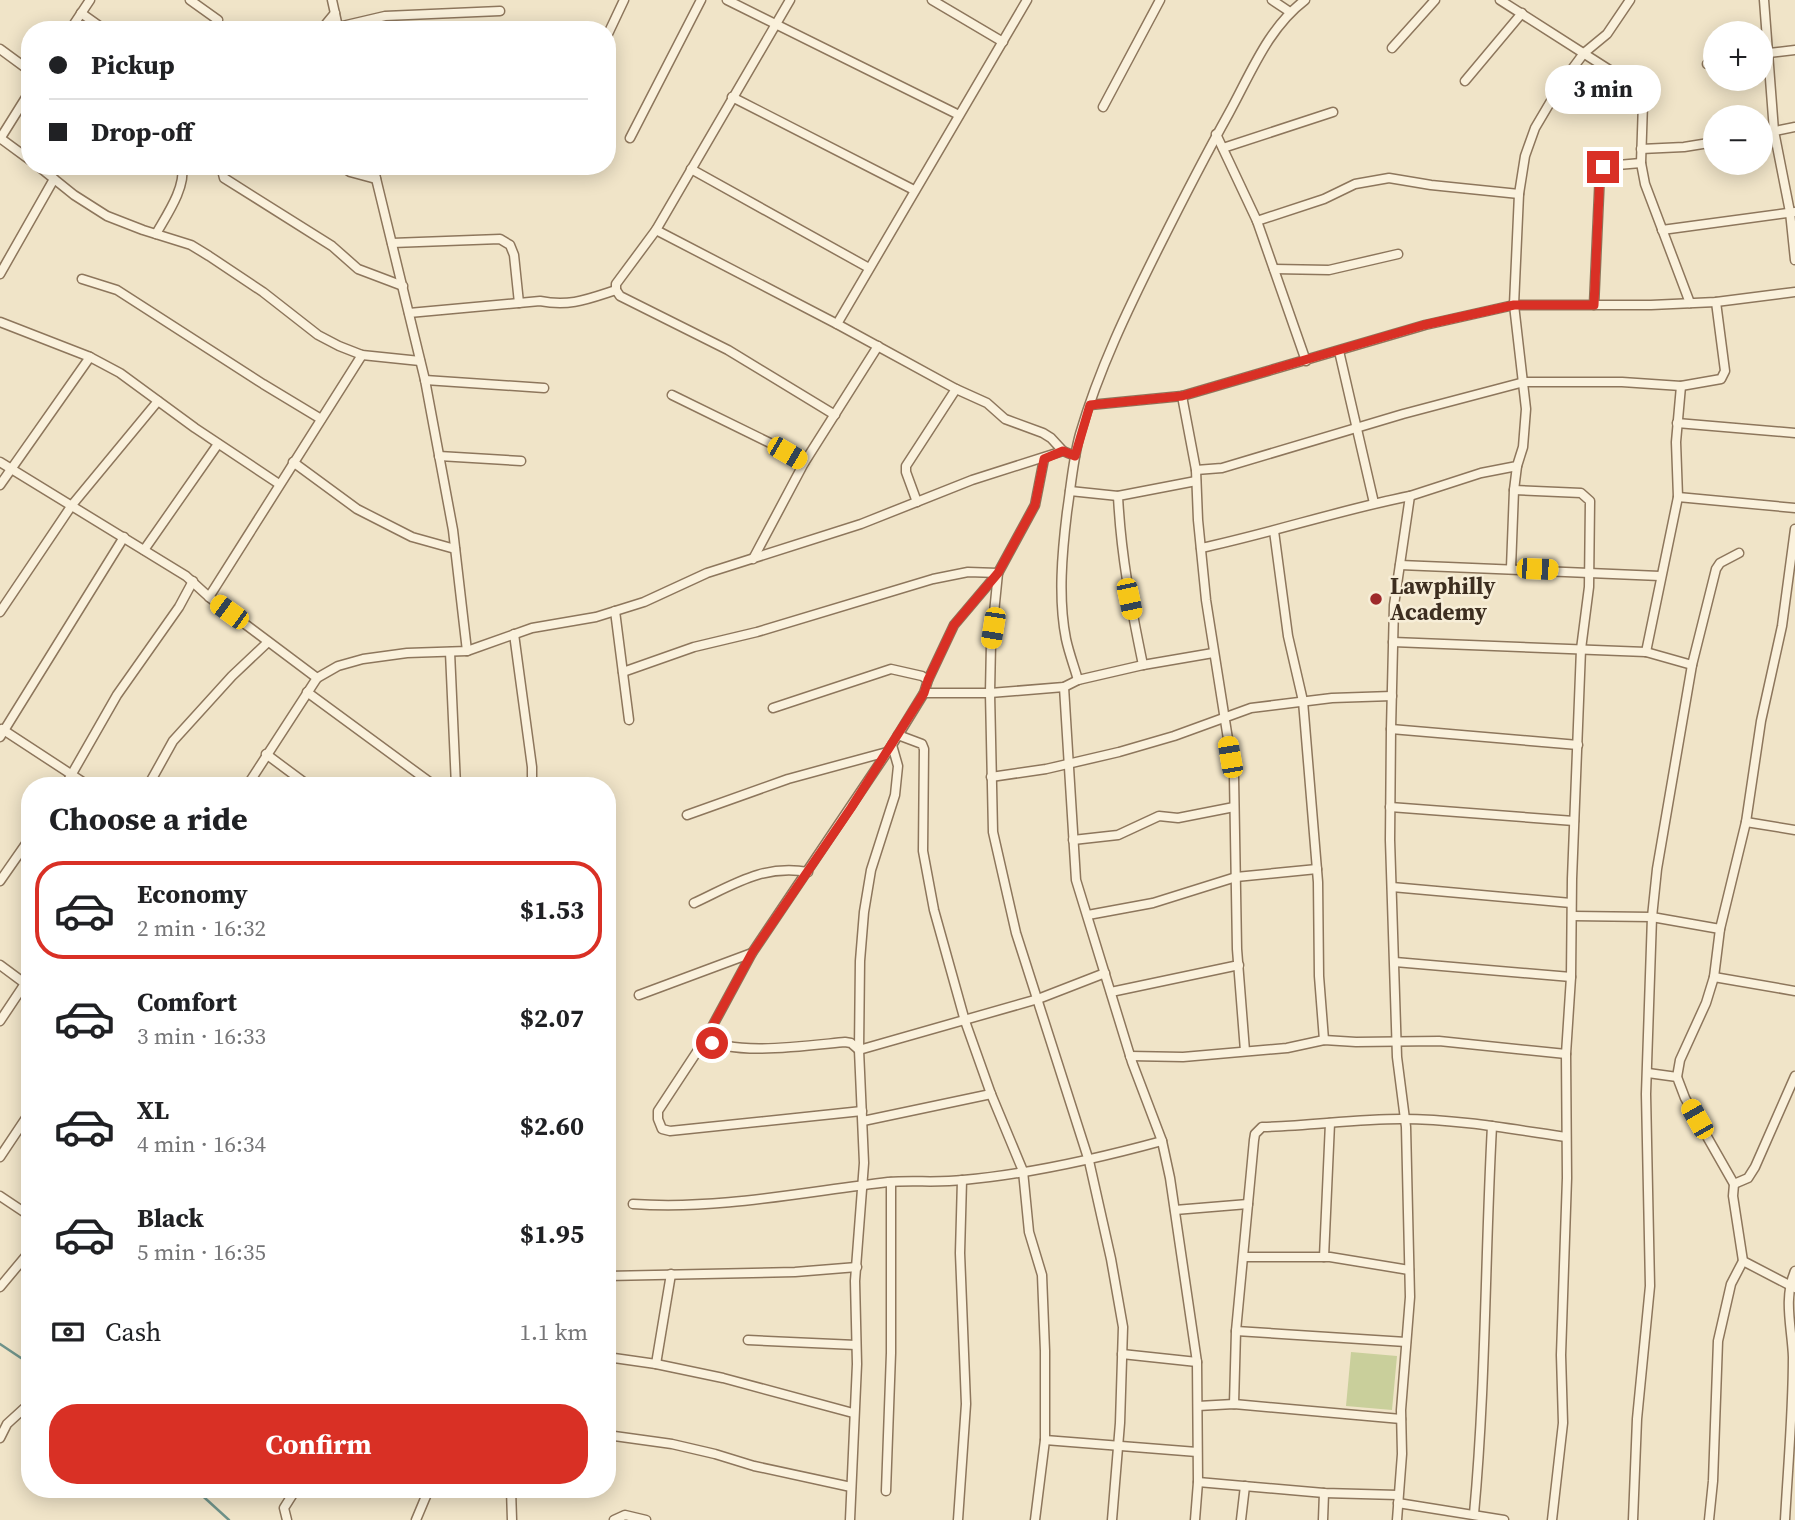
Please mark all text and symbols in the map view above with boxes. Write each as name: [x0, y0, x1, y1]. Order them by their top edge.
map controls: [1703, 21, 1773, 175]
button: +: [1703, 21, 1773, 91]
text: Pickup: [91, 47, 175, 83]
callout: 3 min: [1545, 66, 1661, 114]
text: 3 min: [1573, 73, 1633, 105]
button: −: [1703, 105, 1773, 175]
text: Drop-off: [91, 114, 193, 150]
route end: [1587, 151, 1619, 183]
car: [764, 433, 811, 473]
car: [1516, 558, 1559, 580]
place label: Lawphilly Academy: [1390, 570, 1496, 628]
car: [1115, 576, 1144, 622]
car: [206, 591, 253, 633]
marker: Lawphilly Academy: [1368, 591, 1384, 607]
car: [980, 606, 1007, 650]
car: [1217, 734, 1244, 780]
text: Choose a ride: [49, 797, 248, 841]
text: Economy: [137, 876, 248, 912]
icon: car: [53, 879, 116, 942]
text: $1.53: [520, 892, 584, 928]
text: 2 min · 16:32: [137, 912, 266, 944]
text: Comfort: [137, 984, 237, 1020]
icon: car: [53, 987, 116, 1050]
text: $2.07: [520, 1000, 584, 1036]
text: 3 min · 16:33: [137, 1020, 266, 1052]
route start: [696, 1027, 728, 1059]
text: XL: [137, 1092, 169, 1128]
icon: car: [53, 1095, 116, 1158]
car: [1678, 1096, 1717, 1142]
text: $2.60: [520, 1108, 584, 1144]
text: 4 min · 16:34: [137, 1128, 266, 1160]
text: Black: [137, 1200, 204, 1236]
icon: car: [53, 1203, 116, 1266]
text: $1.95: [520, 1216, 584, 1252]
text: 5 min · 16:35: [137, 1236, 266, 1268]
icon: cash: [49, 1313, 87, 1351]
text: Cash: [105, 1314, 161, 1350]
text: 1.1 km: [519, 1316, 588, 1348]
button: Confirm: [49, 1404, 588, 1484]

